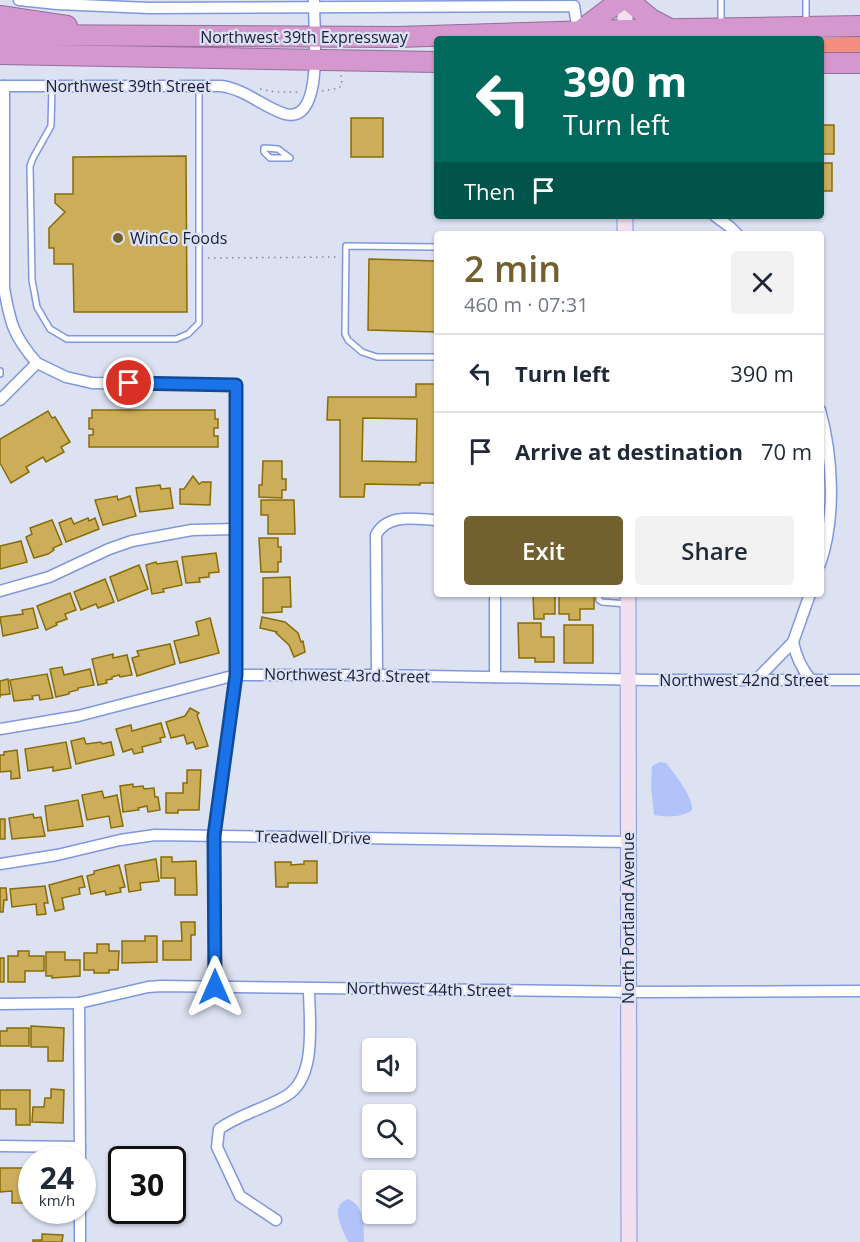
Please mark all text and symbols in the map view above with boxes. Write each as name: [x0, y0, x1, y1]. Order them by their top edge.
street label: Northwest 39th Expressway: [200, 26, 409, 48]
text: 390 m: [563, 52, 687, 109]
icon: left: [464, 60, 542, 138]
street label: Northwest 39th Street: [45, 75, 211, 97]
text: Turn left: [563, 106, 670, 143]
icon: arrive: [527, 174, 560, 207]
text: Then: [464, 176, 515, 206]
place label: WinCo Foods: [130, 227, 227, 249]
marker: WinCo Foods: [111, 231, 125, 245]
text: 2 min: [464, 244, 561, 293]
button: close: [731, 251, 794, 314]
text: 460 m · 07:31: [464, 291, 589, 318]
pin: [103, 357, 154, 408]
icon: left: [464, 357, 497, 390]
text: Turn left: [515, 358, 610, 388]
text: 390 m: [730, 358, 794, 388]
icon: arrive: [112, 366, 145, 399]
icon: arrive: [464, 435, 497, 468]
text: Arrive at destination: [515, 436, 743, 466]
text: 70 m: [761, 436, 812, 466]
button: Exit: [464, 516, 623, 585]
button: Share: [635, 516, 794, 585]
street label: Northwest 43rd Street: [264, 663, 431, 687]
street label: Northwest 42nd Street: [659, 669, 829, 691]
street label: Treadwell Drive: [255, 825, 371, 849]
street label: North Portland Avenue: [617, 832, 639, 1004]
position arrow: [183, 955, 247, 1019]
street label: Northwest 44th Street: [346, 977, 512, 1001]
map controls: [362, 1038, 416, 1224]
button: sound: [362, 1038, 416, 1092]
button: search: [362, 1104, 416, 1158]
speed limit sign: 30: [108, 1146, 186, 1224]
text: 24: [40, 1157, 74, 1198]
button: layers: [362, 1170, 416, 1224]
text: km/h: [39, 1190, 75, 1210]

